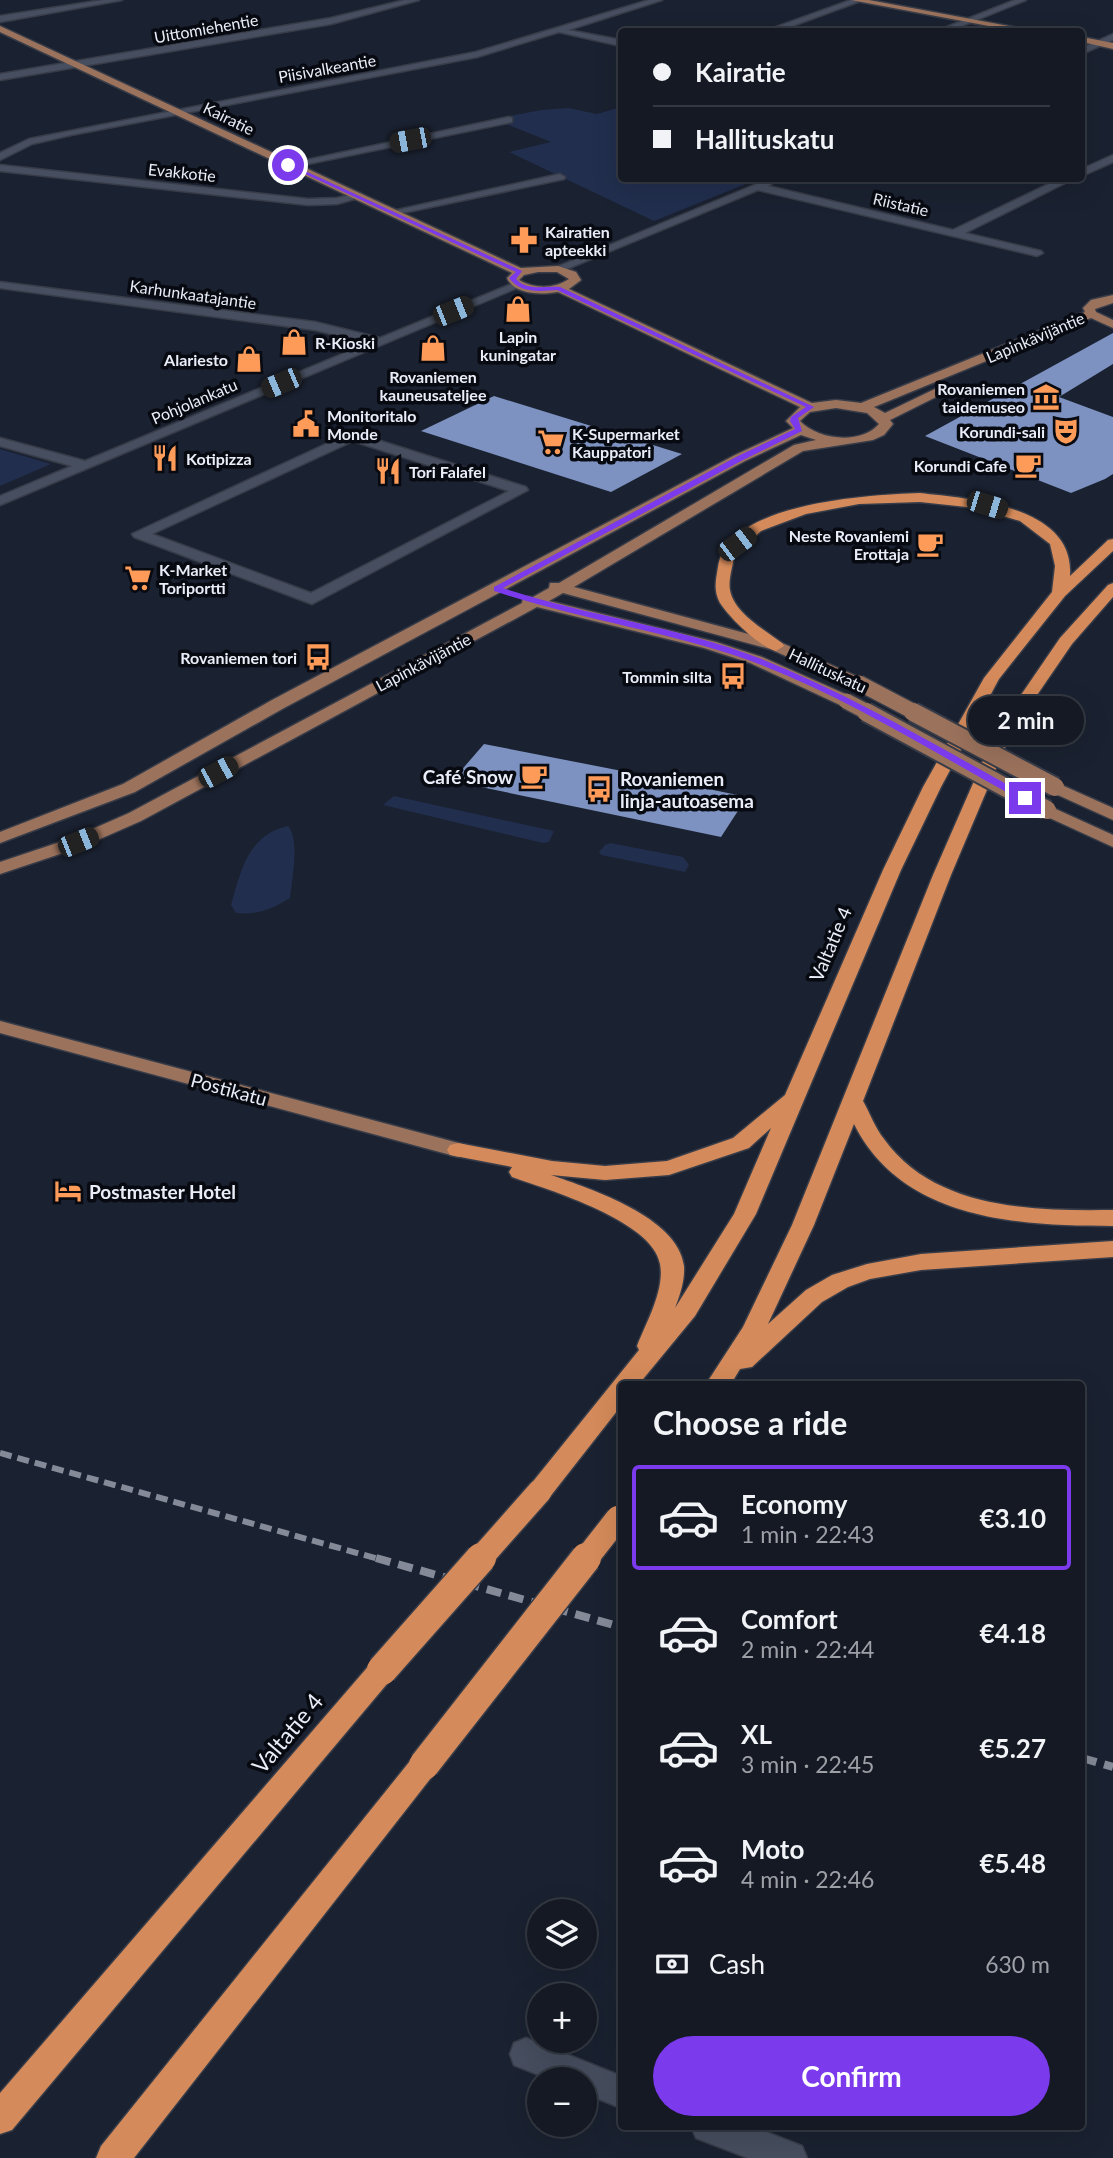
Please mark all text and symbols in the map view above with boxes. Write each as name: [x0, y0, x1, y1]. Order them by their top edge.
street label: Uittomiehentie: [152, 9, 260, 47]
street label: Piisivalkeantie: [277, 50, 377, 86]
text: Kairatie: [695, 56, 786, 88]
street label: Kairatie: [200, 98, 258, 138]
text: Hallituskatu: [695, 123, 834, 155]
car: [388, 126, 433, 154]
route start: [272, 149, 304, 181]
street label: Evakkotie: [147, 159, 217, 185]
street label: Riistatie: [871, 188, 931, 220]
place label: Kairatien apteekki: [545, 222, 610, 259]
pharmacy icon: Kairatien apteekki: [509, 225, 539, 255]
street label: Karhunkaatajantie: [128, 276, 258, 312]
car: [430, 293, 477, 329]
shop icon: Lapin kuningatar: [503, 294, 533, 324]
street label: Lapinkävijäntie: [983, 308, 1087, 366]
shop icon: R-Kioski: [279, 327, 309, 357]
place label: Lapin kuningatar: [480, 327, 556, 364]
place label: R-Kioski: [315, 333, 375, 352]
shop icon: Rovaniemen kauneusateljee: [418, 333, 448, 363]
shop icon: Alariesto: [234, 344, 264, 374]
place label: Alariesto: [163, 350, 228, 369]
car: [258, 365, 305, 401]
place label: Rovaniemen kauneusateljee: [380, 367, 487, 404]
street label: Pohjolankatu: [148, 374, 240, 428]
place label: Rovaniemen taidemuseo: [937, 379, 1025, 416]
museum icon: Rovaniemen taidemuseo: [1031, 382, 1061, 412]
place label: Monitoritalo Monde: [327, 406, 417, 443]
public building icon: Monitoritalo Monde: [291, 409, 321, 439]
theatre icon: Korundi-sali: [1051, 416, 1081, 446]
place label: Korundi-sali: [959, 422, 1045, 441]
place label: K-Supermarket Kauppatori: [572, 424, 680, 461]
supermarket icon: K-Supermarket Kauppatori: [536, 427, 566, 457]
restaurant icon: Kotipizza: [150, 443, 180, 473]
place label: Kotipizza: [186, 449, 252, 468]
cafe icon: Korundi Cafe: [1013, 450, 1043, 480]
restaurant icon: Tori Falafel: [373, 456, 403, 486]
place label: Korundi Cafe: [914, 456, 1007, 475]
place label: Tori Falafel: [409, 462, 486, 481]
car: [964, 489, 1011, 521]
car: [714, 523, 761, 565]
place label: Neste Rovaniemi Erottaja: [789, 526, 909, 563]
cafe icon: Neste Rovaniemi Erottaja: [915, 529, 945, 559]
place label: K-Market Toriportti: [159, 560, 227, 597]
supermarket icon: K-Market Toriportti: [123, 563, 153, 593]
street label: Lapinkävijäntie: [372, 629, 474, 695]
bus stop icon: Rovaniemen tori: [303, 642, 333, 672]
street label: Hallituskatu: [786, 644, 870, 696]
place label: Rovaniemen tori: [180, 648, 297, 667]
bus stop icon: Tommin silta: [718, 661, 748, 691]
place label: Tommin silta: [622, 667, 712, 686]
callout: 2 min: [967, 696, 1083, 746]
text: 2 min: [997, 706, 1055, 734]
car: [195, 753, 242, 791]
cafe icon: Café Snow: [519, 761, 549, 791]
place label: Café Snow: [423, 765, 514, 788]
place label: Rovaniemen linja-autoasema: [620, 767, 754, 812]
bus stop icon: Rovaniemen linja-autoasema: [584, 774, 614, 804]
route end: [1009, 782, 1041, 814]
car: [55, 824, 102, 860]
street label: Valtatie 4: [804, 903, 856, 985]
street label: Postikatu: [188, 1068, 270, 1110]
hotel icon: Postmaster Hotel: [53, 1176, 83, 1206]
place label: Postmaster Hotel: [89, 1180, 236, 1203]
text: Choose a ride: [653, 1403, 847, 1442]
icon: car: [657, 1486, 720, 1549]
text: Economy: [741, 1488, 847, 1520]
text: €3.10: [980, 1502, 1046, 1534]
text: 1 min · 22:43: [741, 1520, 874, 1548]
icon: car: [657, 1601, 720, 1664]
text: Comfort: [741, 1603, 838, 1635]
text: €4.18: [980, 1617, 1046, 1649]
text: 2 min · 22:44: [741, 1635, 874, 1663]
street label: Valtatie 4: [245, 1687, 329, 1779]
icon: car: [657, 1716, 720, 1779]
text: XL: [741, 1718, 772, 1750]
text: €5.27: [980, 1732, 1046, 1764]
text: 3 min · 22:45: [741, 1750, 874, 1778]
icon: car: [657, 1831, 720, 1894]
text: Moto: [741, 1833, 804, 1865]
text: €5.48: [980, 1847, 1046, 1879]
text: 4 min · 22:46: [741, 1865, 874, 1893]
map controls: [527, 1899, 597, 2137]
button: layers: [527, 1899, 597, 1969]
icon: cash: [653, 1945, 691, 1983]
text: Cash: [709, 1948, 765, 1980]
text: 630 m: [985, 1950, 1050, 1978]
button: +: [527, 1983, 597, 2053]
button: Confirm: [653, 2036, 1050, 2116]
button: −: [527, 2067, 597, 2137]

